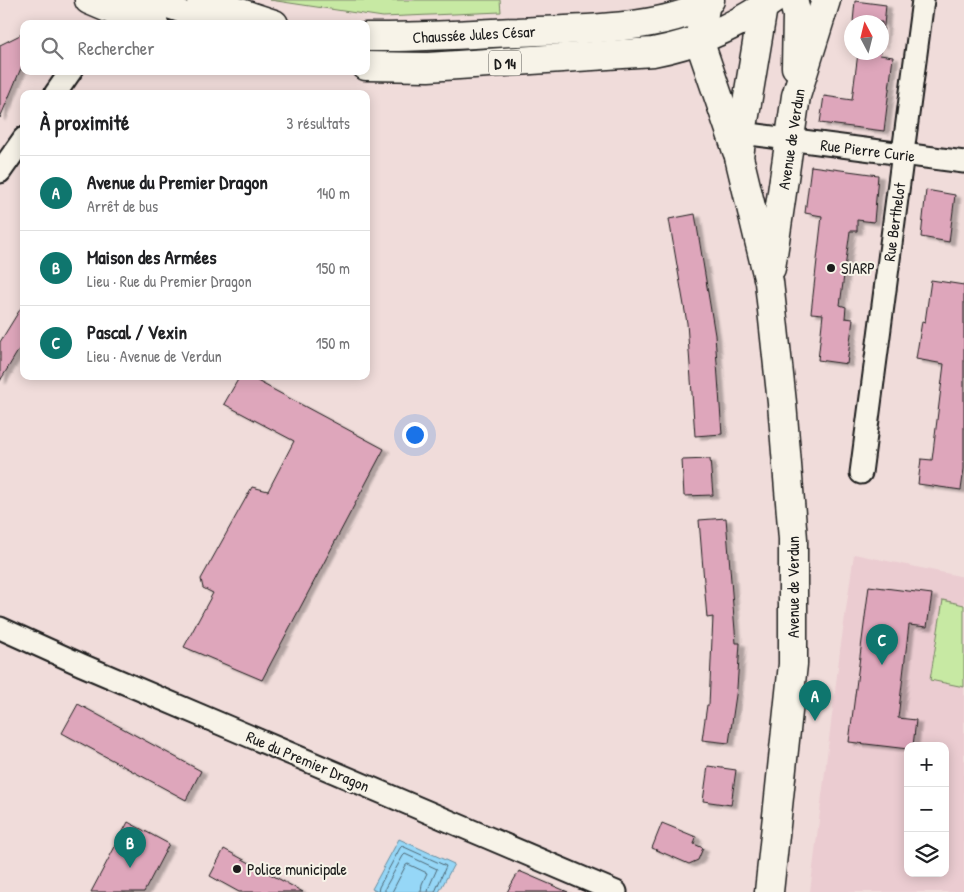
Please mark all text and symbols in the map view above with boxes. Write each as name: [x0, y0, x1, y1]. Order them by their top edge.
north arrow: [844, 15, 889, 60]
search box: [20, 20, 370, 75]
street label: Chaussée Jules César: [412, 20, 536, 48]
icon: search: [38, 34, 66, 62]
text: Rechercher: [78, 35, 155, 61]
road number: D 14: [489, 50, 521, 76]
street label: Avenue de Verdun: [772, 87, 810, 191]
text: À proximité: [40, 108, 129, 137]
text: 3 résultats: [286, 112, 350, 134]
street label: Rue Pierre Curie: [820, 133, 917, 167]
text: Avenue du Premier Dragon: [87, 169, 268, 195]
street label: Rue Berthelot: [878, 181, 910, 263]
text: A: [52, 182, 60, 204]
text: 140 m: [316, 182, 350, 204]
text: Arrêt de bus: [87, 195, 158, 217]
text: Maison des Armées: [87, 244, 217, 270]
text: B: [52, 257, 60, 279]
text: 150 m: [316, 257, 350, 279]
place label: SIARP: [841, 257, 875, 279]
marker: SIARP: [825, 262, 837, 274]
text: Lieu · Rue du Premier Dragon: [87, 270, 252, 292]
text: Pascal / Vexin: [87, 319, 187, 345]
text: C: [52, 332, 60, 354]
text: 150 m: [316, 332, 350, 354]
text: Lieu · Avenue de Verdun: [87, 345, 222, 367]
your location: [402, 422, 428, 448]
street label: Avenue de Verdun: [782, 536, 804, 638]
pin: C: [866, 624, 898, 665]
pin: A: [799, 680, 831, 721]
street label: Rue du Premier Dragon: [243, 725, 373, 797]
map controls: [904, 742, 949, 877]
button: +: [904, 742, 949, 787]
button: −: [904, 787, 949, 832]
pin: B: [114, 827, 146, 868]
button: layers: [904, 832, 949, 877]
place label: Police municipale: [247, 858, 348, 880]
marker: Police municipale: [231, 863, 243, 875]

